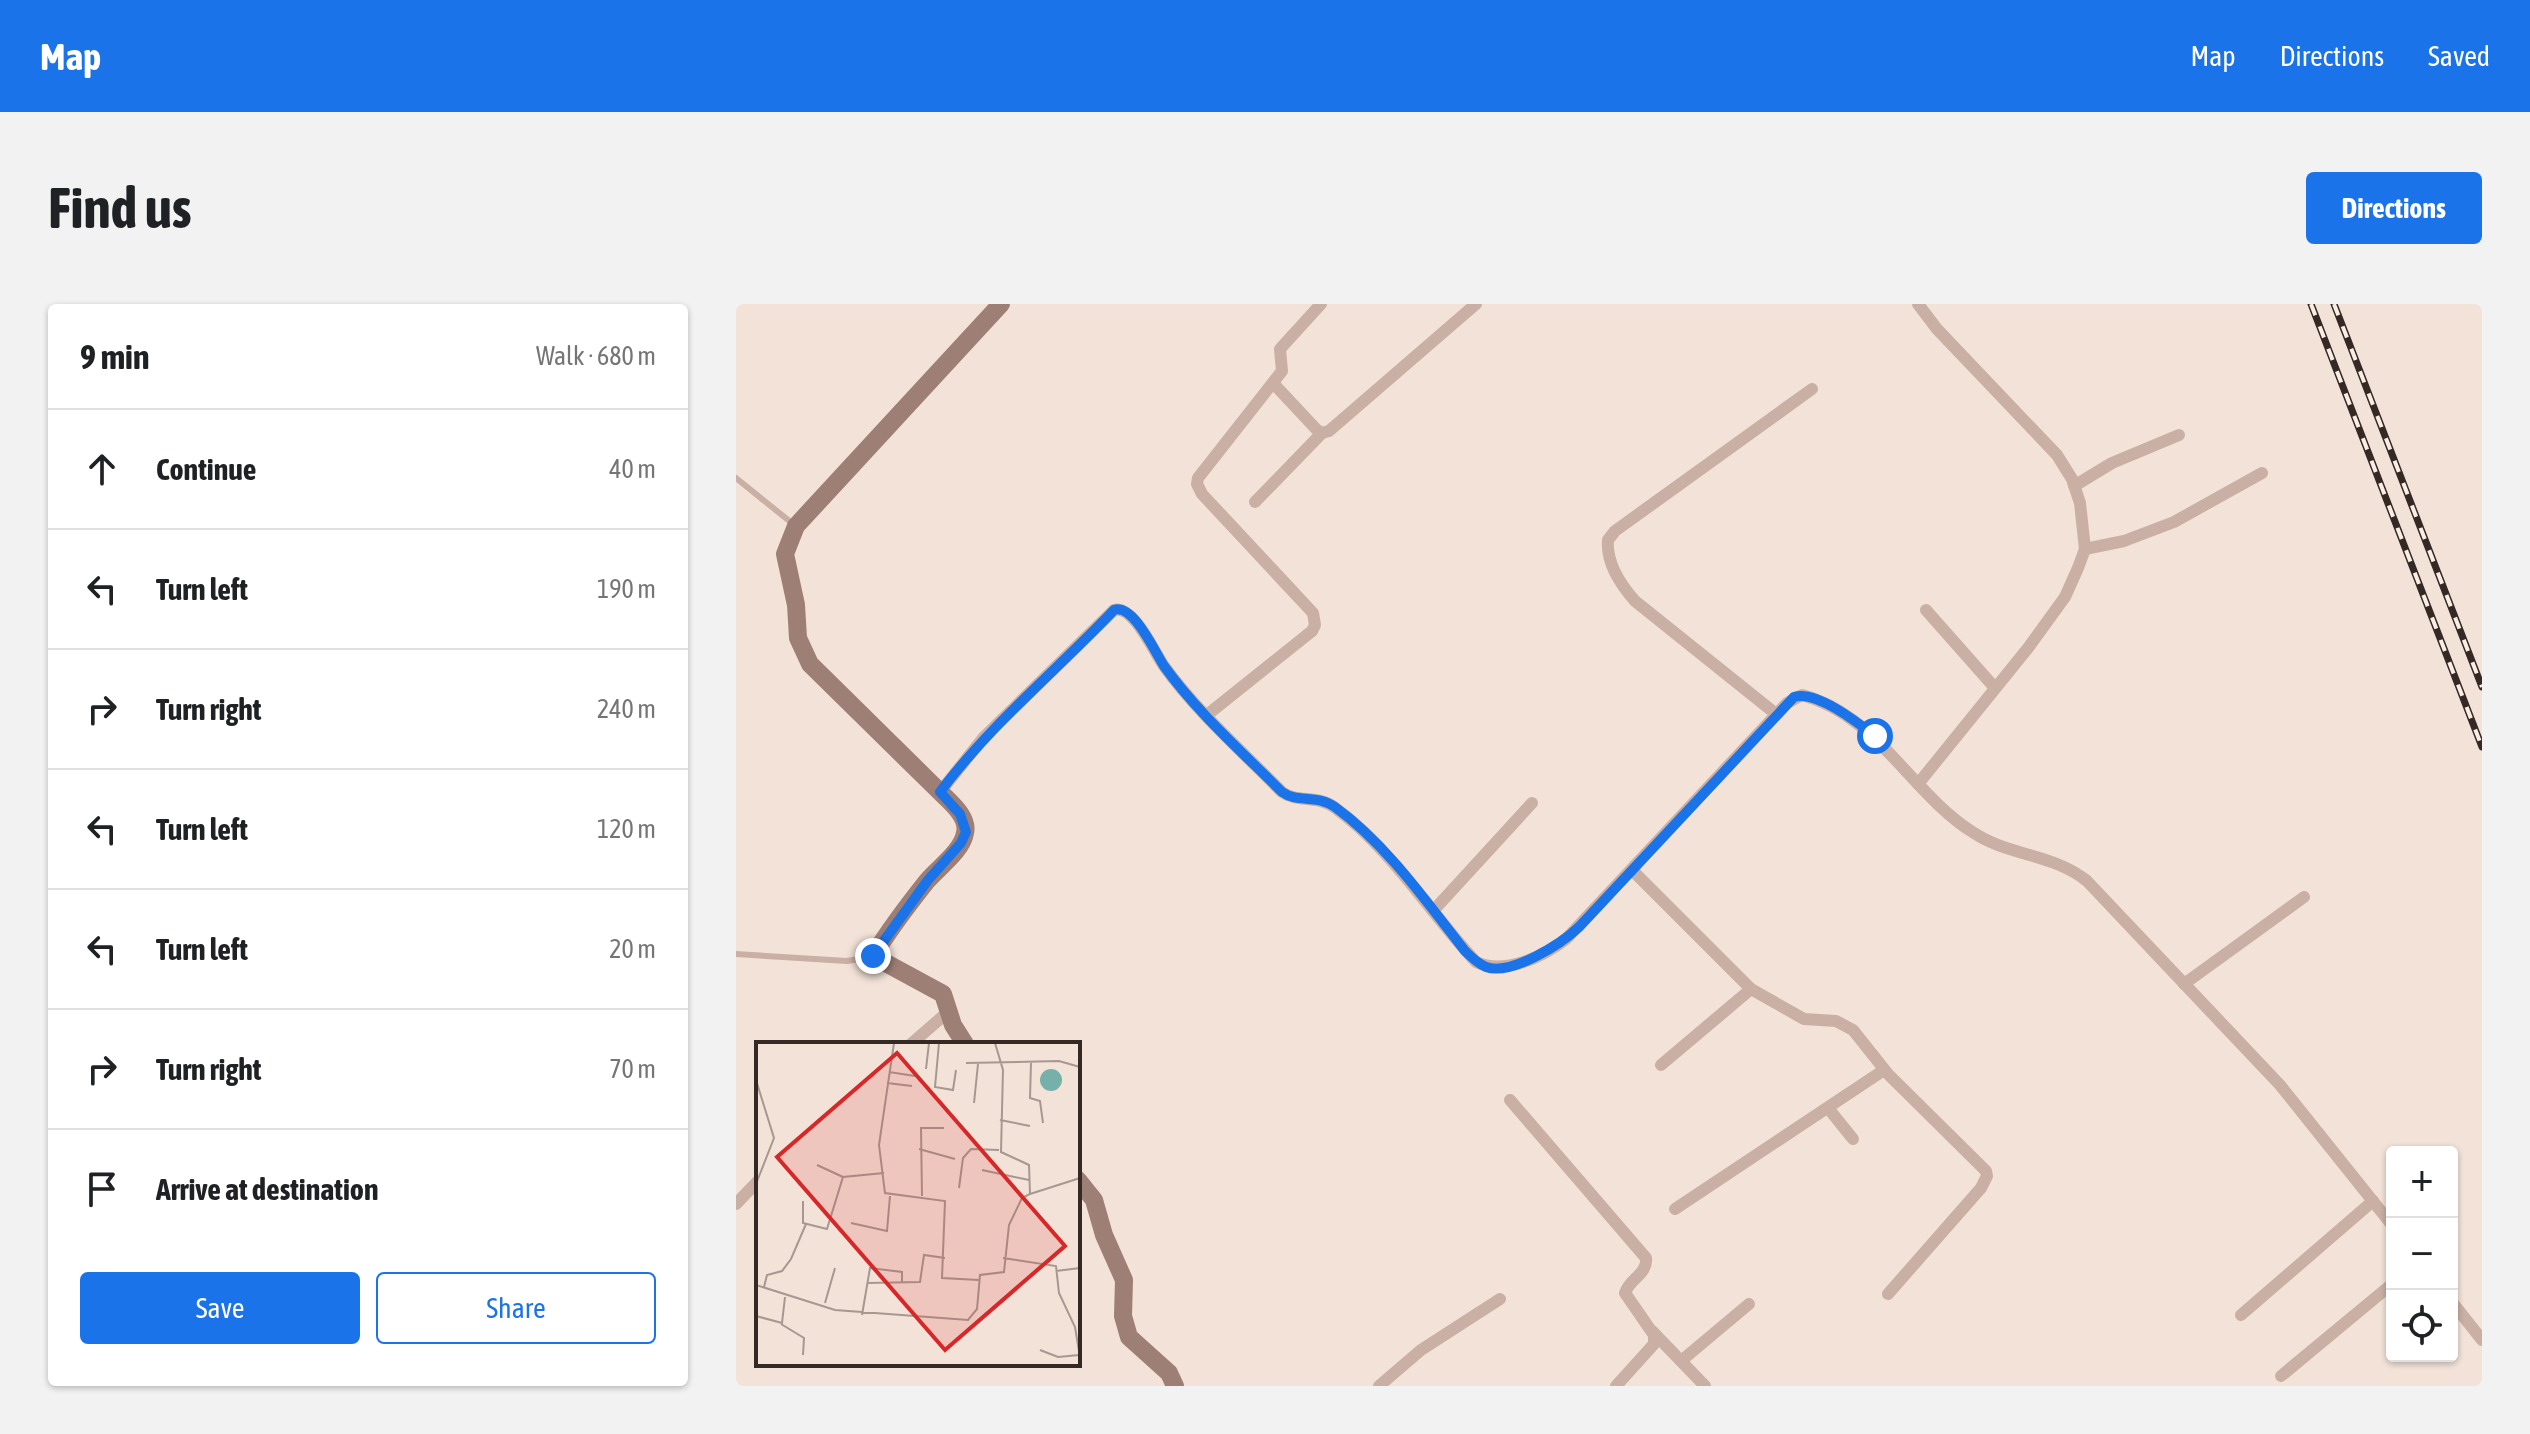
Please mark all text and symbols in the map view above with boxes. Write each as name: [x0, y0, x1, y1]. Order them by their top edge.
text: Map: [40, 35, 101, 78]
text: Map: [2191, 40, 2236, 72]
text: Directions: [2280, 40, 2384, 72]
text: Saved: [2428, 40, 2490, 72]
button: Directions: [2306, 172, 2482, 244]
text: Find us: [48, 176, 192, 240]
text: 9 min: [80, 337, 149, 376]
text: Walk · 680 m: [536, 341, 656, 371]
icon: ahead: [80, 447, 124, 491]
text: Continue: [156, 452, 256, 486]
text: 40 m: [609, 454, 656, 484]
icon: left: [80, 567, 124, 611]
text: Turn left: [156, 572, 248, 606]
text: 190 m: [597, 574, 656, 604]
icon: right: [80, 687, 124, 731]
text: Turn right: [156, 692, 262, 726]
text: 240 m: [597, 694, 656, 724]
route start: [1857, 718, 1893, 754]
icon: left: [80, 807, 124, 851]
text: Turn left: [156, 812, 248, 846]
text: 120 m: [597, 814, 656, 844]
icon: left: [80, 927, 124, 971]
text: Turn left: [156, 932, 248, 966]
text: 20 m: [609, 934, 656, 964]
route end: [855, 938, 891, 974]
inset map: [756, 1042, 1080, 1366]
icon: right: [80, 1047, 124, 1091]
text: Turn right: [156, 1052, 262, 1086]
text: 70 m: [609, 1054, 656, 1084]
map controls: [2386, 1146, 2458, 1362]
button: +: [2386, 1146, 2458, 1218]
icon: arrive: [80, 1167, 124, 1211]
text: Arrive at destination: [156, 1172, 378, 1206]
button: −: [2386, 1218, 2458, 1290]
button: Save: [80, 1272, 360, 1344]
button: Share: [376, 1272, 656, 1344]
button: locate: [2386, 1290, 2458, 1362]

